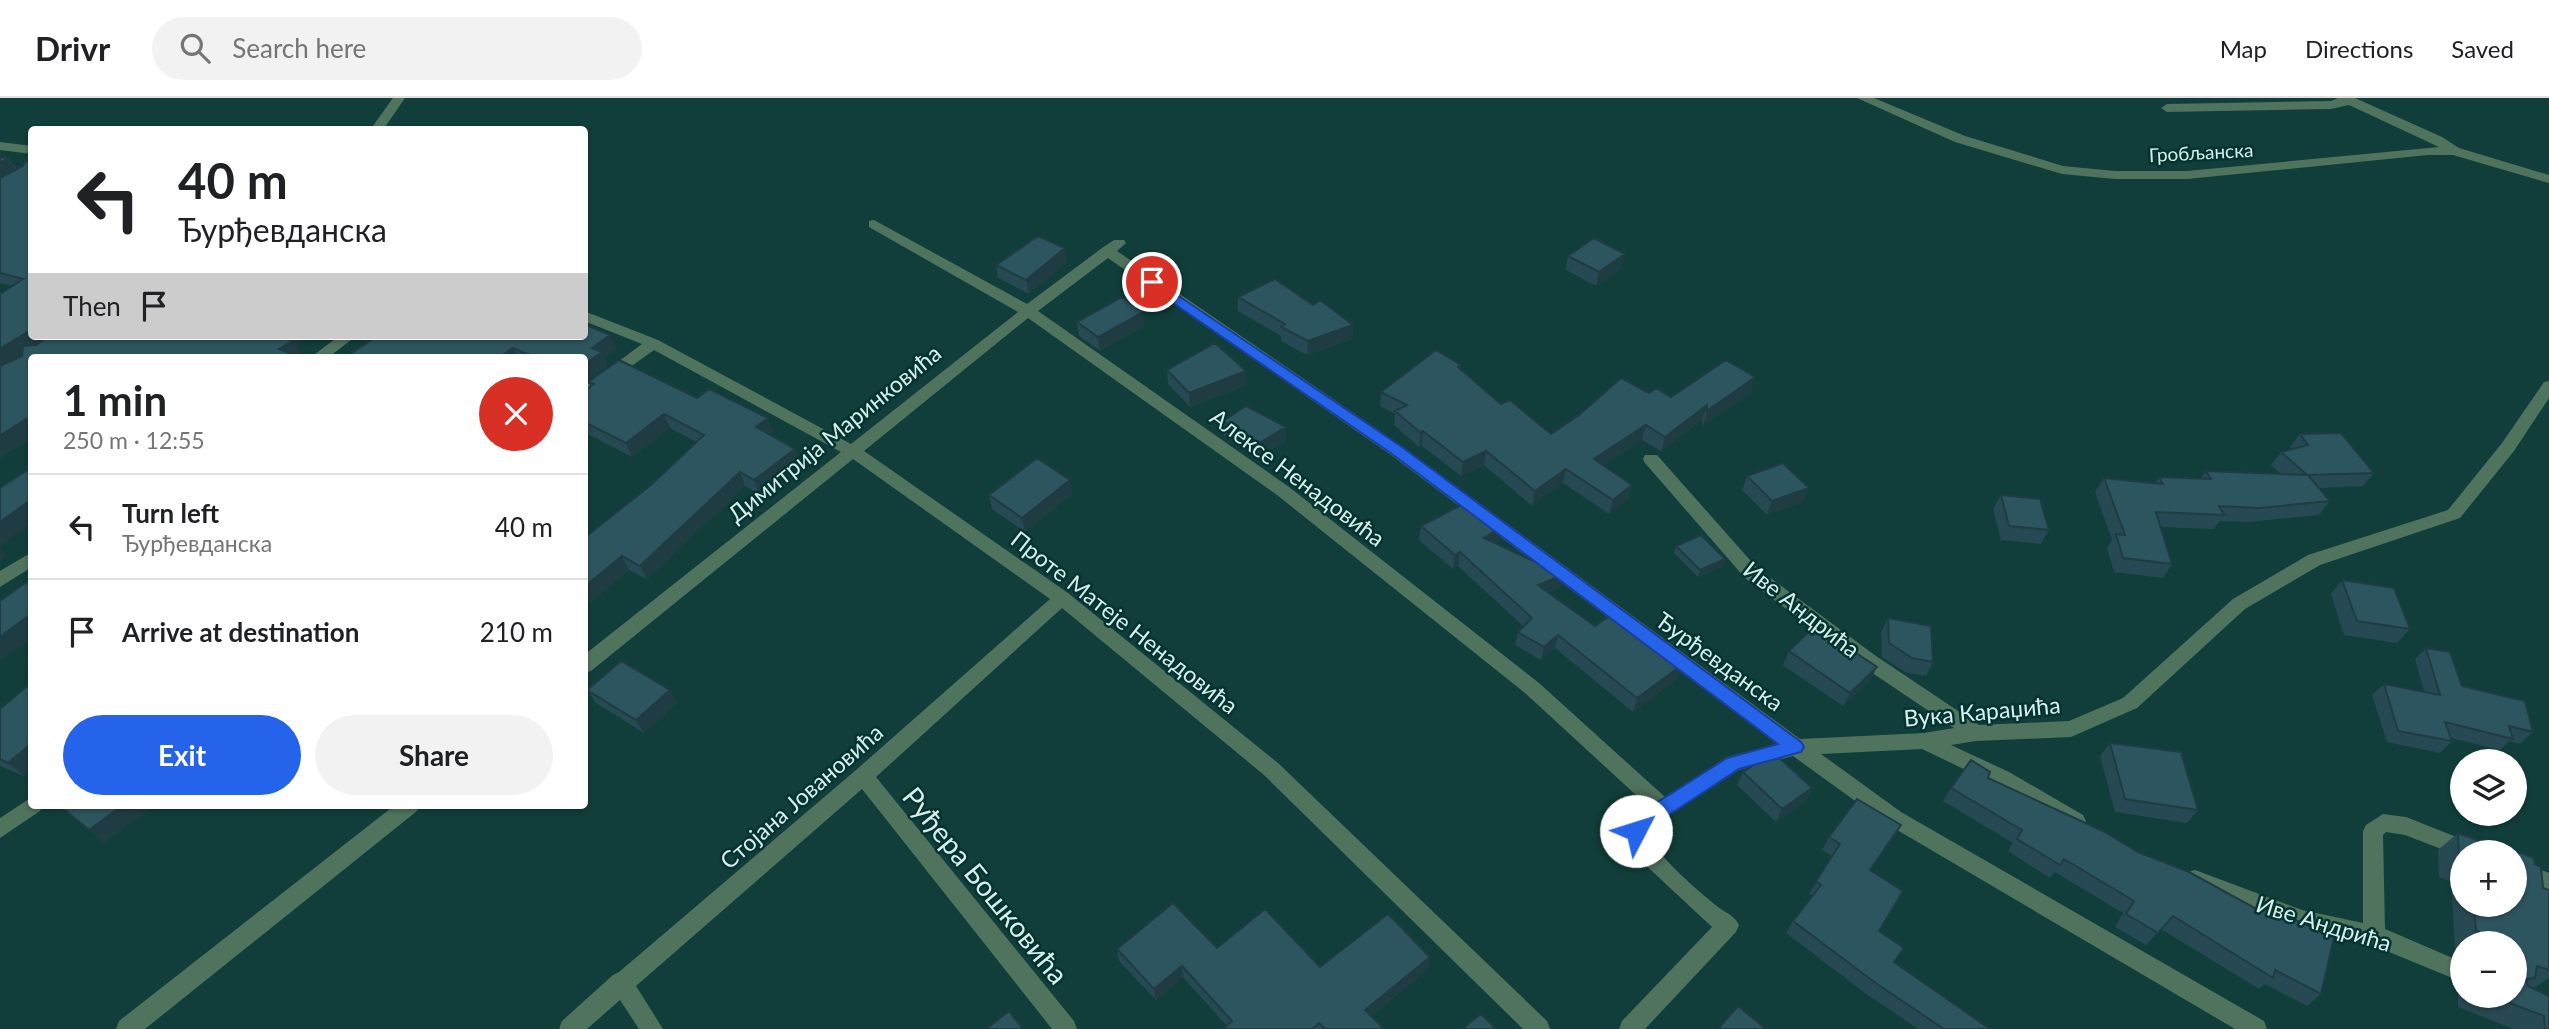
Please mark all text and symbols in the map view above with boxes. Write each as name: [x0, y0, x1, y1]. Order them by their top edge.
search box: [152, 17, 642, 80]
text: Drivr: [35, 28, 110, 68]
icon: search: [176, 29, 214, 67]
text: Search here: [232, 32, 366, 64]
text: Map: [2220, 34, 2267, 63]
text: Directions: [2305, 34, 2413, 63]
text: Saved: [2451, 34, 2514, 63]
street label: Гробљанска: [2148, 138, 2254, 166]
text: 40 m: [178, 151, 288, 209]
icon: left: [63, 154, 154, 245]
text: Ђурђевданска: [178, 210, 387, 249]
pin: [1122, 252, 1182, 312]
icon: arrive: [1133, 263, 1171, 301]
icon: arrive: [135, 287, 173, 325]
text: Then: [63, 290, 121, 322]
street label: Димитрија Маринковића: [722, 338, 946, 528]
text: 1 min: [63, 375, 167, 425]
button: close: [479, 377, 553, 451]
street label: Алексе Ненадовића: [1205, 402, 1391, 552]
text: 250 m · 12:55: [63, 426, 205, 454]
text: Turn left: [122, 497, 219, 529]
icon: left: [63, 508, 101, 546]
text: 40 m: [495, 511, 553, 543]
street label: Проте Матеје Ненадовића: [1006, 525, 1244, 719]
text: Ђурђевданска: [122, 529, 272, 557]
street label: Иве Андрића: [1738, 555, 1866, 663]
street label: Ђурђевданска: [1651, 606, 1789, 716]
icon: arrive: [63, 613, 101, 651]
text: Arrive at destination: [122, 616, 359, 648]
text: 210 m: [480, 616, 553, 648]
street label: Вука Караџића: [1903, 690, 2061, 732]
button: Exit: [63, 715, 301, 795]
button: Share: [315, 715, 553, 795]
street label: Стојана Јовановића: [714, 718, 888, 874]
map controls: [2450, 749, 2527, 1008]
button: layers: [2450, 749, 2527, 826]
street label: Руђера Бошковића: [896, 780, 1076, 990]
position arrow: [1599, 794, 1673, 868]
button: +: [2450, 840, 2527, 917]
street label: Иве Андрића: [2253, 889, 2395, 957]
button: −: [2450, 931, 2527, 1008]

